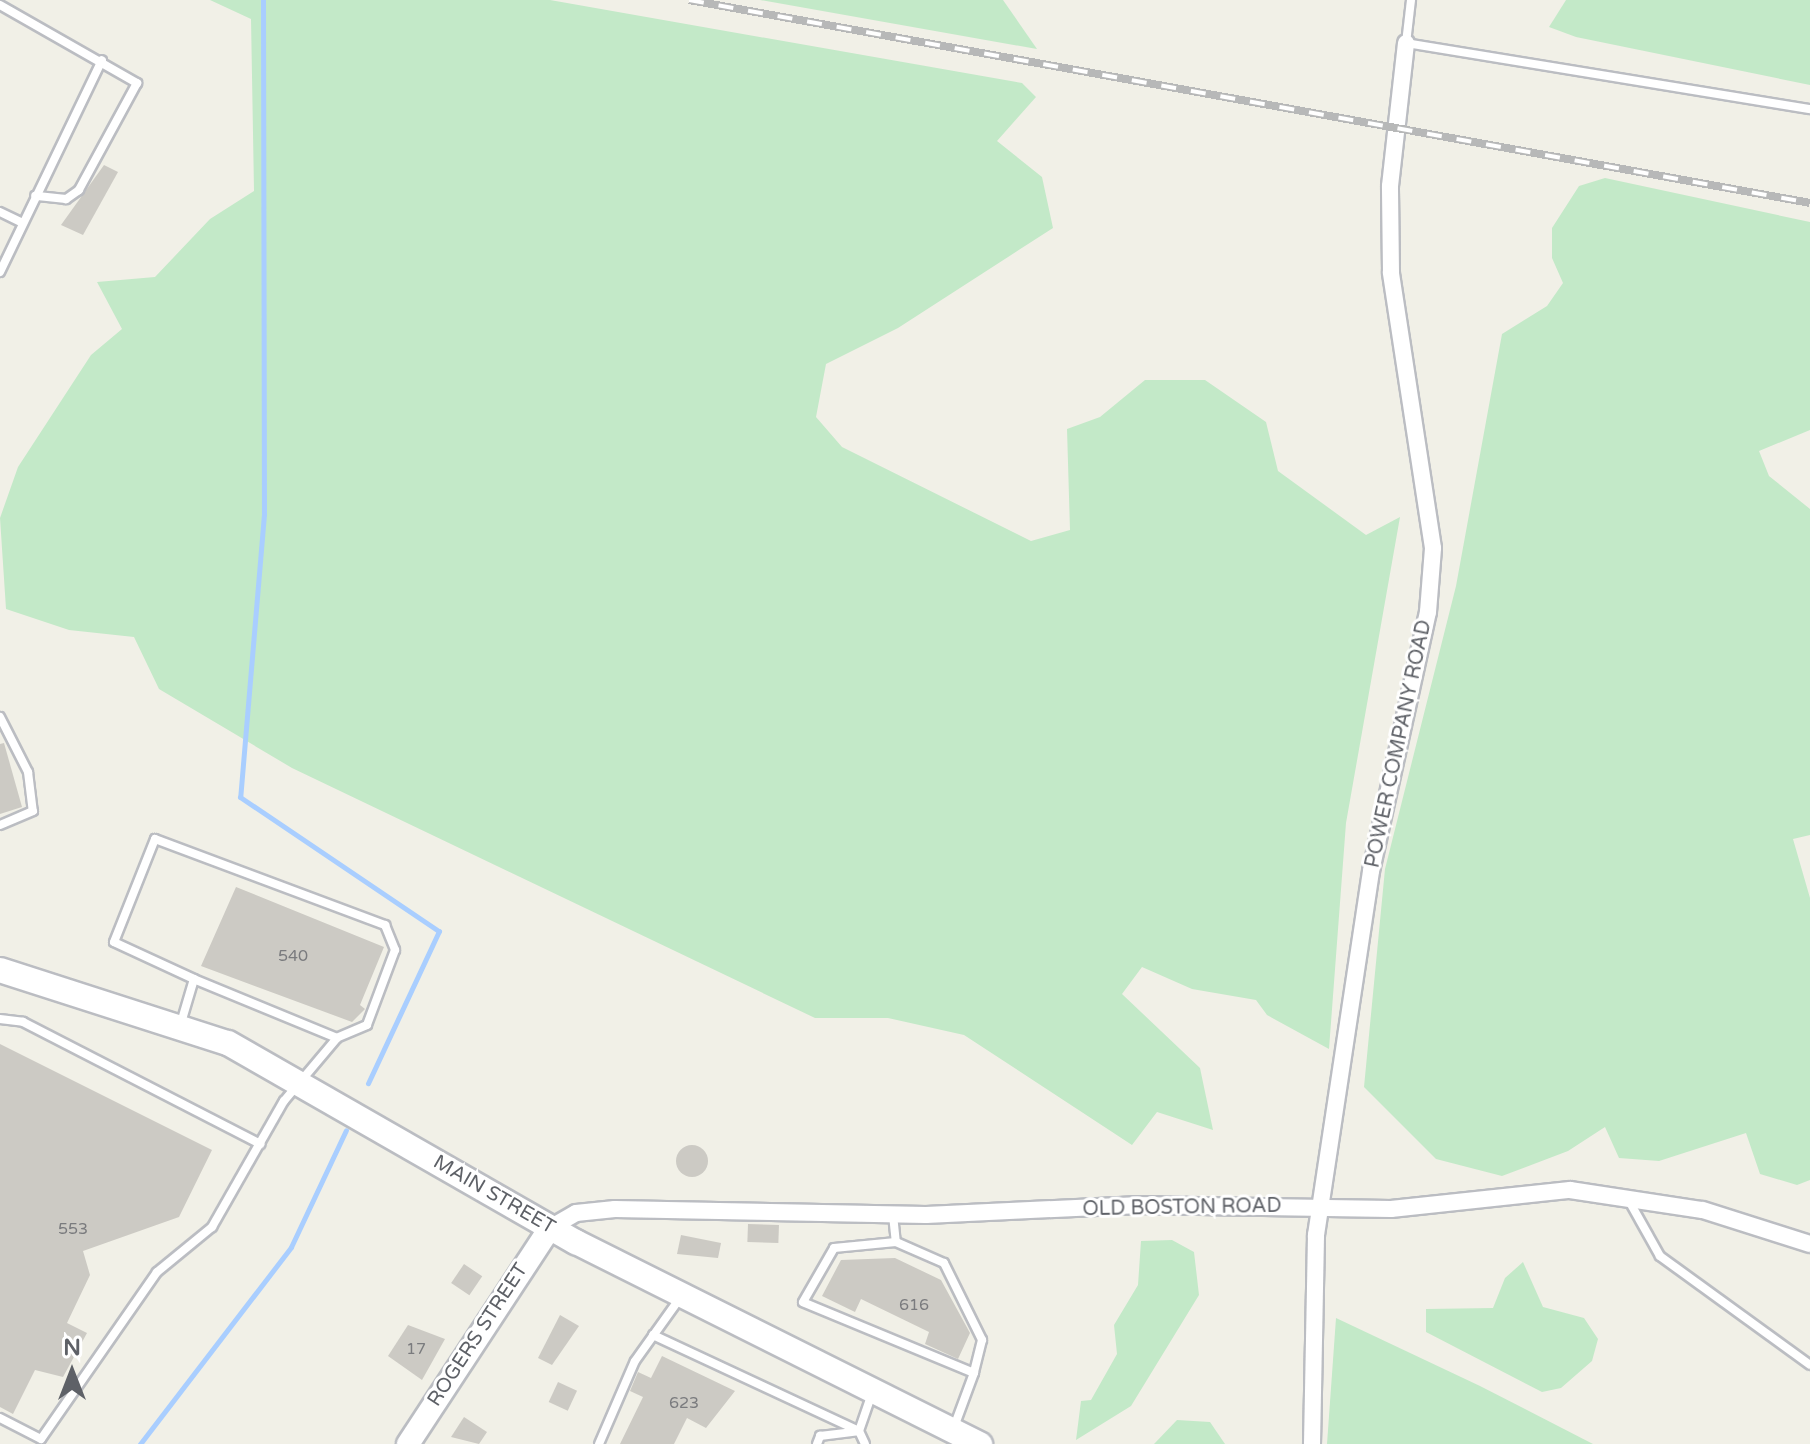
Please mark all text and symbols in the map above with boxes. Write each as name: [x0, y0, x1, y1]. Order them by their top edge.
street label: POWER COMPANY ROAD: [1361, 618, 1437, 870]
house number: 540: [278, 946, 308, 966]
street label: MAIN STREET: [429, 1150, 559, 1240]
street label: OLD BOSTON ROAD: [1082, 1194, 1282, 1222]
house number: 553: [58, 1219, 88, 1239]
street label: ROGERS STREET: [423, 1259, 533, 1411]
house number: 616: [899, 1295, 929, 1315]
north arrow: [32, 1332, 112, 1412]
text: N: [63, 1335, 81, 1361]
house number: 17: [406, 1339, 426, 1359]
house number: 623: [669, 1393, 699, 1413]

